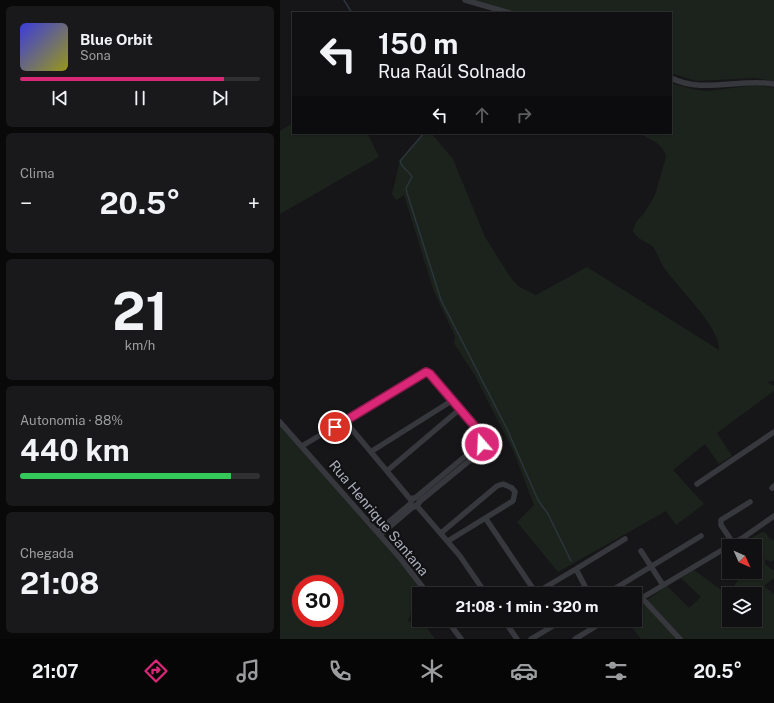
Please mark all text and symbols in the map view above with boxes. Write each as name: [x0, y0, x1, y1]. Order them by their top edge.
text: 150 m: [378, 27, 458, 60]
icon: left: [312, 28, 364, 80]
text: Blue Orbit: [80, 31, 153, 48]
text: Sona: [80, 48, 111, 63]
text: Rua Raúl Solnado: [378, 61, 526, 82]
icon: previous: [49, 87, 71, 109]
icon: pause: [129, 87, 151, 109]
icon: next: [209, 87, 231, 109]
icon: left: [429, 104, 451, 126]
icon: ahead: [471, 104, 493, 126]
icon: right: [513, 104, 535, 126]
text: Clima: [20, 166, 55, 181]
text: 20.5°: [100, 185, 180, 221]
text: −: [20, 190, 32, 216]
text: +: [248, 190, 260, 216]
text: 21: [112, 281, 168, 342]
text: km/h: [125, 338, 155, 353]
pin: [318, 410, 352, 444]
text: Autonomia · 88%: [20, 413, 123, 428]
icon: arrive: [324, 416, 346, 438]
position arrow: [461, 423, 503, 465]
text: 440 km: [20, 432, 130, 468]
street label: Rua Henrique Santana: [326, 457, 432, 579]
north arrow: [722, 539, 762, 579]
map controls: [722, 539, 762, 627]
text: Chegada: [20, 546, 74, 561]
text: 21:08: [20, 565, 99, 601]
speed limit sign: 30: [292, 575, 344, 627]
button: layers: [722, 587, 762, 627]
text: 21:08 · 1 min · 320 m: [455, 598, 599, 615]
icon: directions: [142, 657, 170, 685]
icon: music: [234, 657, 262, 685]
icon: phone: [326, 657, 354, 685]
icon: climate: [418, 657, 446, 685]
icon: car: [510, 657, 538, 685]
icon: filters: [602, 657, 630, 685]
text: 21:07: [32, 661, 78, 682]
text: 20.5°: [693, 661, 742, 682]

